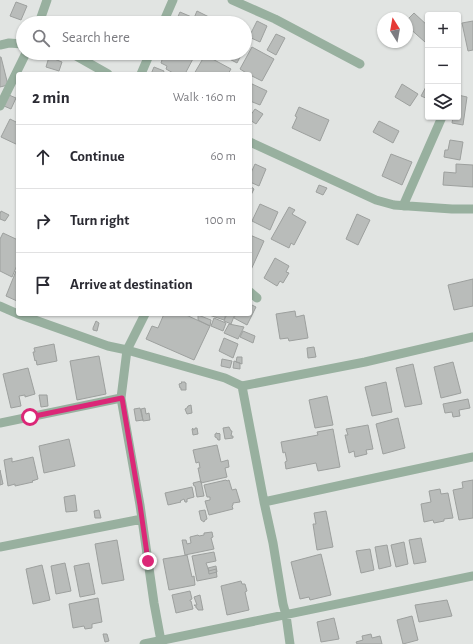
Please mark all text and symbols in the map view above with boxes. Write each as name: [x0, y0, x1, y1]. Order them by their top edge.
north arrow: [377, 12, 413, 48]
map controls: [425, 12, 461, 120]
button: +: [425, 12, 461, 48]
search box: [16, 16, 252, 60]
icon: search: [30, 27, 52, 49]
text: Search here: [62, 30, 130, 45]
button: −: [425, 48, 461, 84]
button: layers: [425, 84, 461, 120]
text: 2 min: [32, 89, 70, 106]
text: Walk · 160 m: [173, 91, 236, 104]
icon: ahead: [32, 146, 54, 168]
text: Continue: [70, 149, 125, 164]
text: 60 m: [210, 150, 236, 163]
icon: right: [32, 210, 54, 232]
text: Turn right: [70, 213, 129, 228]
text: 100 m: [205, 214, 236, 227]
icon: arrive: [32, 274, 54, 296]
text: Arrive at destination: [70, 277, 193, 292]
route start: [21, 408, 39, 426]
route end: [139, 552, 157, 570]

